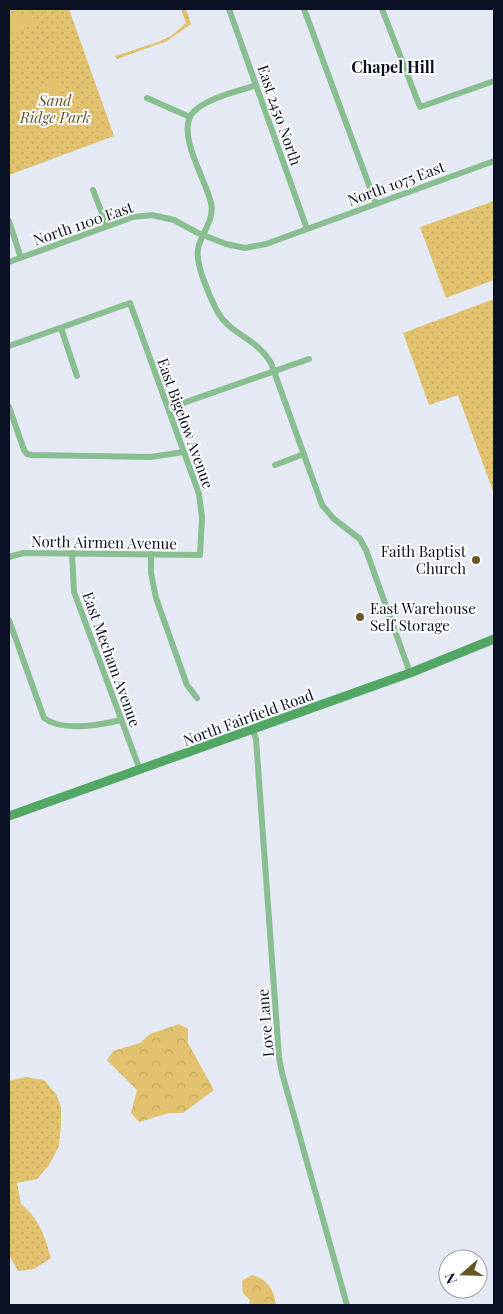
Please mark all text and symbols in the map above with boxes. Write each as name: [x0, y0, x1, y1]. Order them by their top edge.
district label: Chapel Hill: [351, 56, 435, 77]
street label: East 2450 North: [253, 62, 307, 168]
park label: Sand Ridge Park: [19, 90, 90, 127]
street label: North 1075 East: [345, 156, 448, 210]
street label: North 1100 East: [30, 196, 136, 249]
street label: East Bigelow Avenue: [153, 355, 219, 491]
street label: North Airmen Avenue: [31, 531, 177, 553]
place label: Faith Baptist Church: [381, 541, 467, 578]
marker: Faith Baptist Church: [470, 554, 482, 566]
street label: East Mecham Avenue: [78, 589, 146, 729]
place label: East Warehouse Self Storage: [370, 598, 476, 635]
marker: East Warehouse Self Storage: [354, 611, 366, 623]
street label: North Fairfield Road: [180, 684, 316, 750]
street label: Love Lane: [252, 988, 278, 1058]
north arrow: [438, 1249, 488, 1299]
text: N: [440, 1271, 461, 1287]

